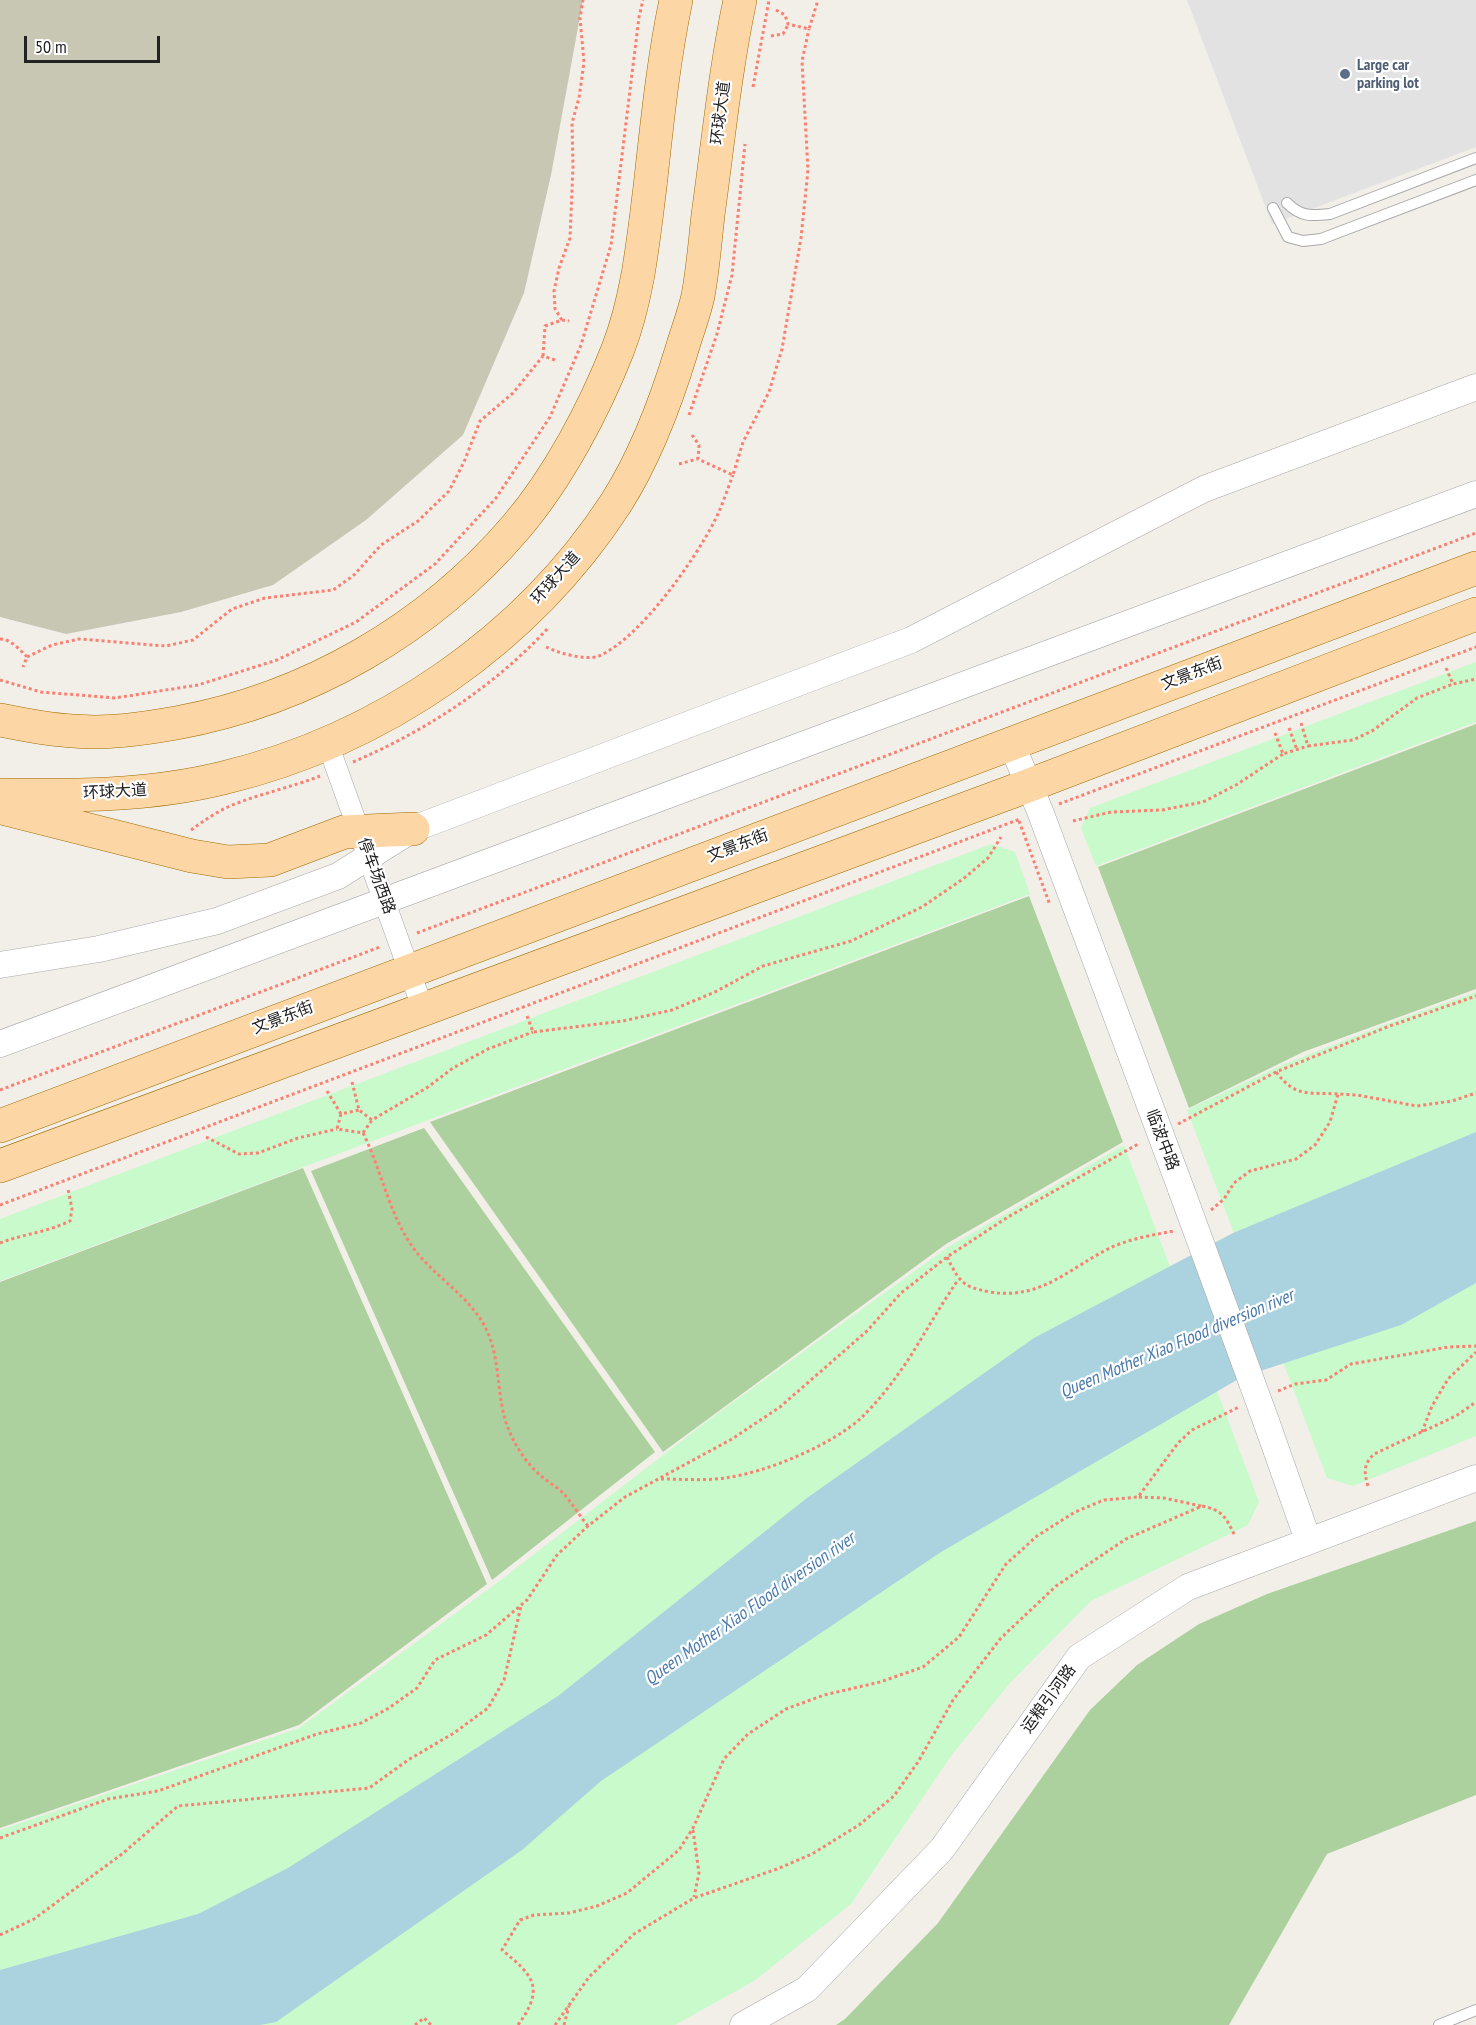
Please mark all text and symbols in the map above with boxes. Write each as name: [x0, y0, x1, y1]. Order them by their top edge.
scale bar: [27, 24, 164, 62]
text: 50 m: [35, 35, 67, 58]
place label: Large car parking lot: [1357, 55, 1419, 93]
marker: Large car parking lot: [1338, 67, 1352, 81]
street label: 环球大道: [708, 80, 734, 146]
street label: 环球大道: [527, 548, 585, 608]
street label: 文景东街: [1159, 654, 1225, 694]
street label: 环球大道: [83, 781, 147, 803]
street label: 文景东街: [705, 826, 771, 866]
street label: 停车场西路: [353, 835, 399, 917]
street label: 文景东街: [250, 998, 316, 1038]
street label: 临波中路: [1142, 1107, 1182, 1173]
water label: Queen Mother Xiao Flood diversion river: [1057, 1285, 1297, 1403]
water label: Queen Mother Xiao Flood diversion river: [641, 1528, 859, 1690]
street label: 运粮引河路: [1018, 1661, 1080, 1737]

